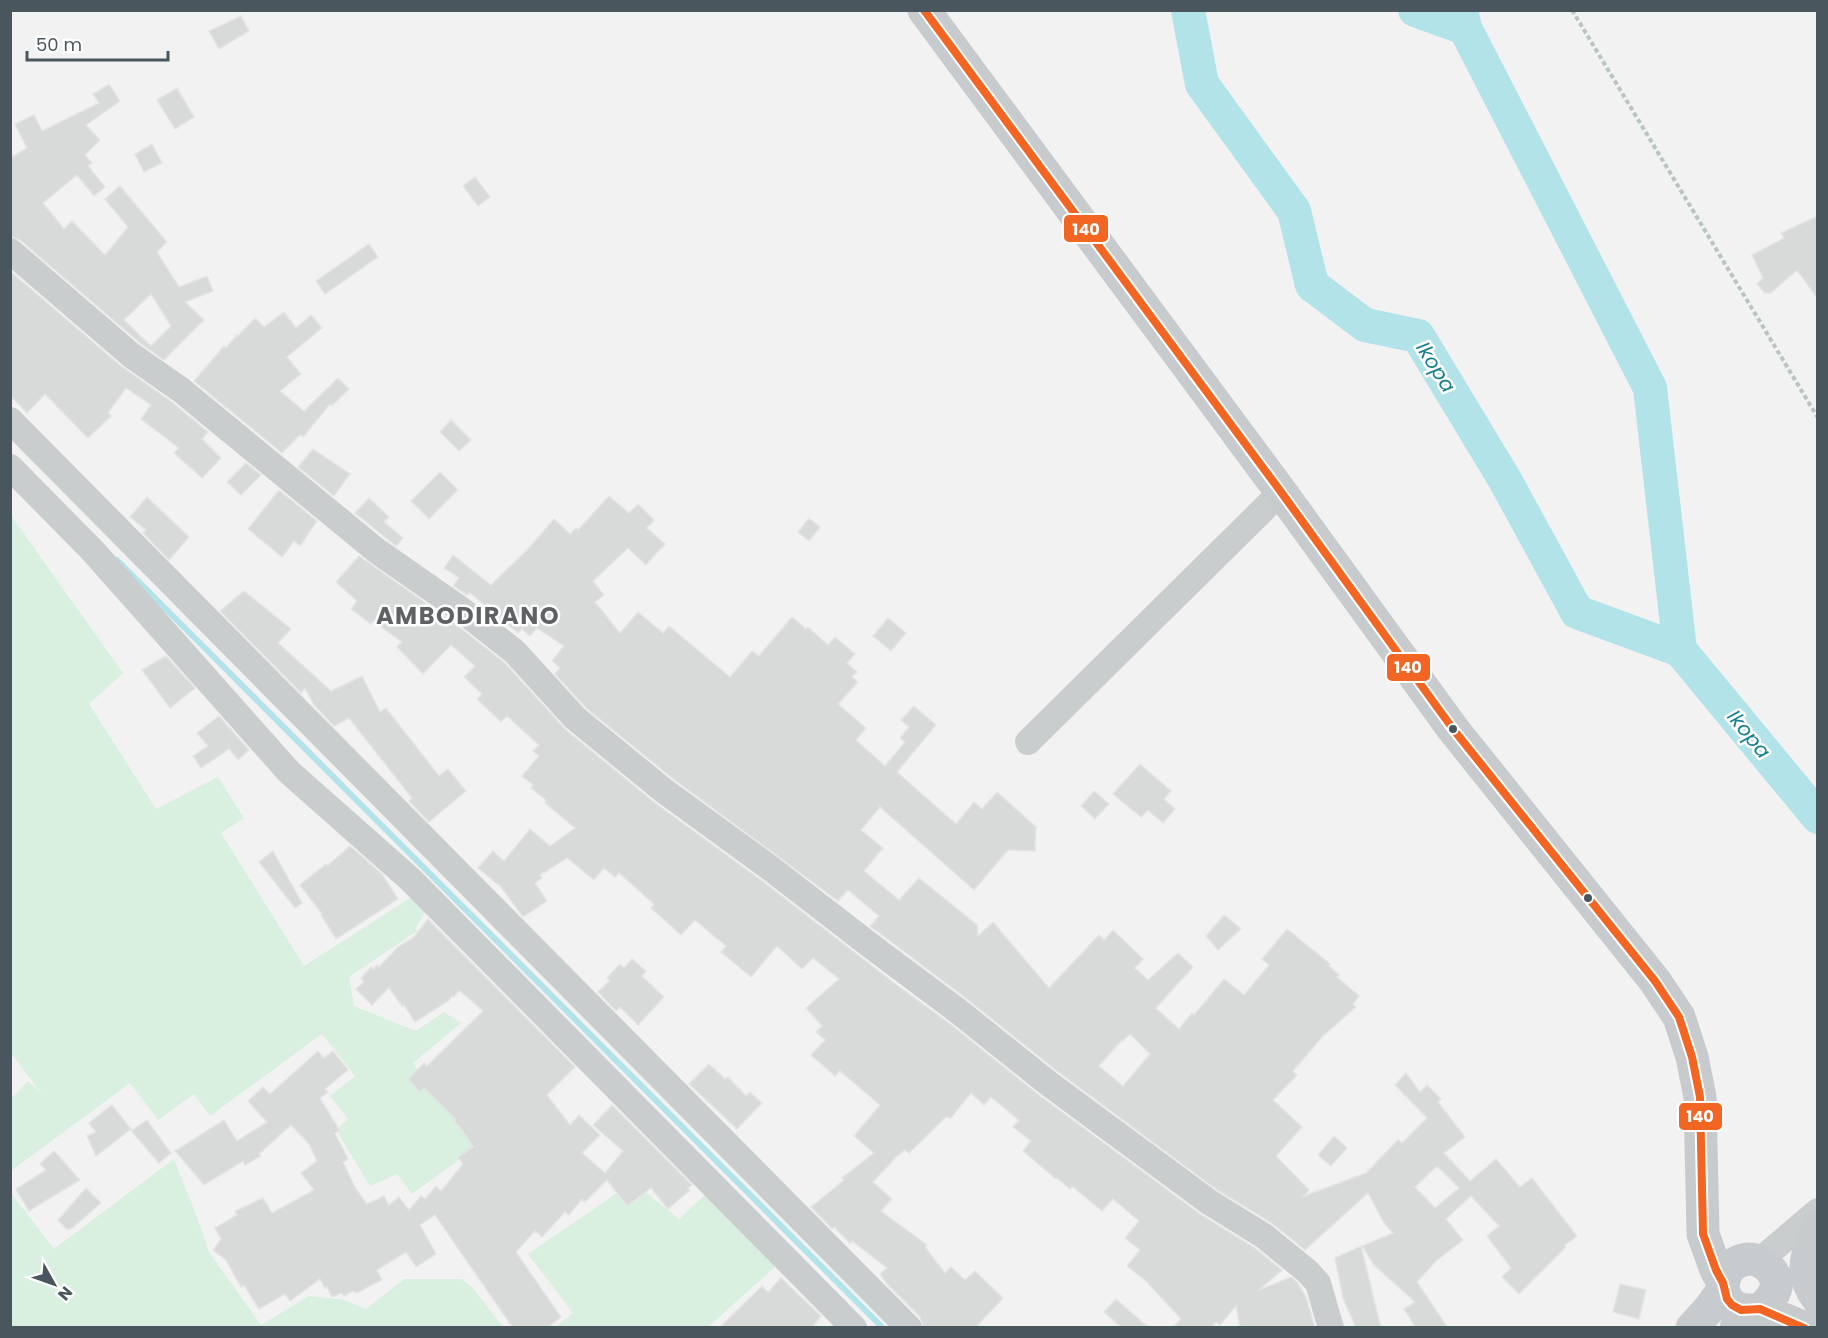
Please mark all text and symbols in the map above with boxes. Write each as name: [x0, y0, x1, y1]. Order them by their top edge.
scale bar: [27, 24, 168, 62]
text: 50 m: [36, 32, 82, 57]
line badge: 140: [1063, 214, 1109, 243]
text: 140: [1072, 218, 1100, 241]
water label: Ikopa: [1410, 336, 1462, 398]
district label: AMBODIRANO: [376, 599, 560, 632]
line badge: 140: [1386, 653, 1431, 682]
text: 140: [1394, 656, 1422, 679]
water label: Ikopa: [1721, 704, 1777, 764]
unlabelled marker: [1447, 723, 1459, 735]
unlabelled marker: [1582, 892, 1594, 904]
line badge: 140: [1678, 1102, 1723, 1131]
text: 140: [1686, 1105, 1714, 1128]
north arrow: [24, 1254, 84, 1314]
text: N: [52, 1281, 78, 1305]

